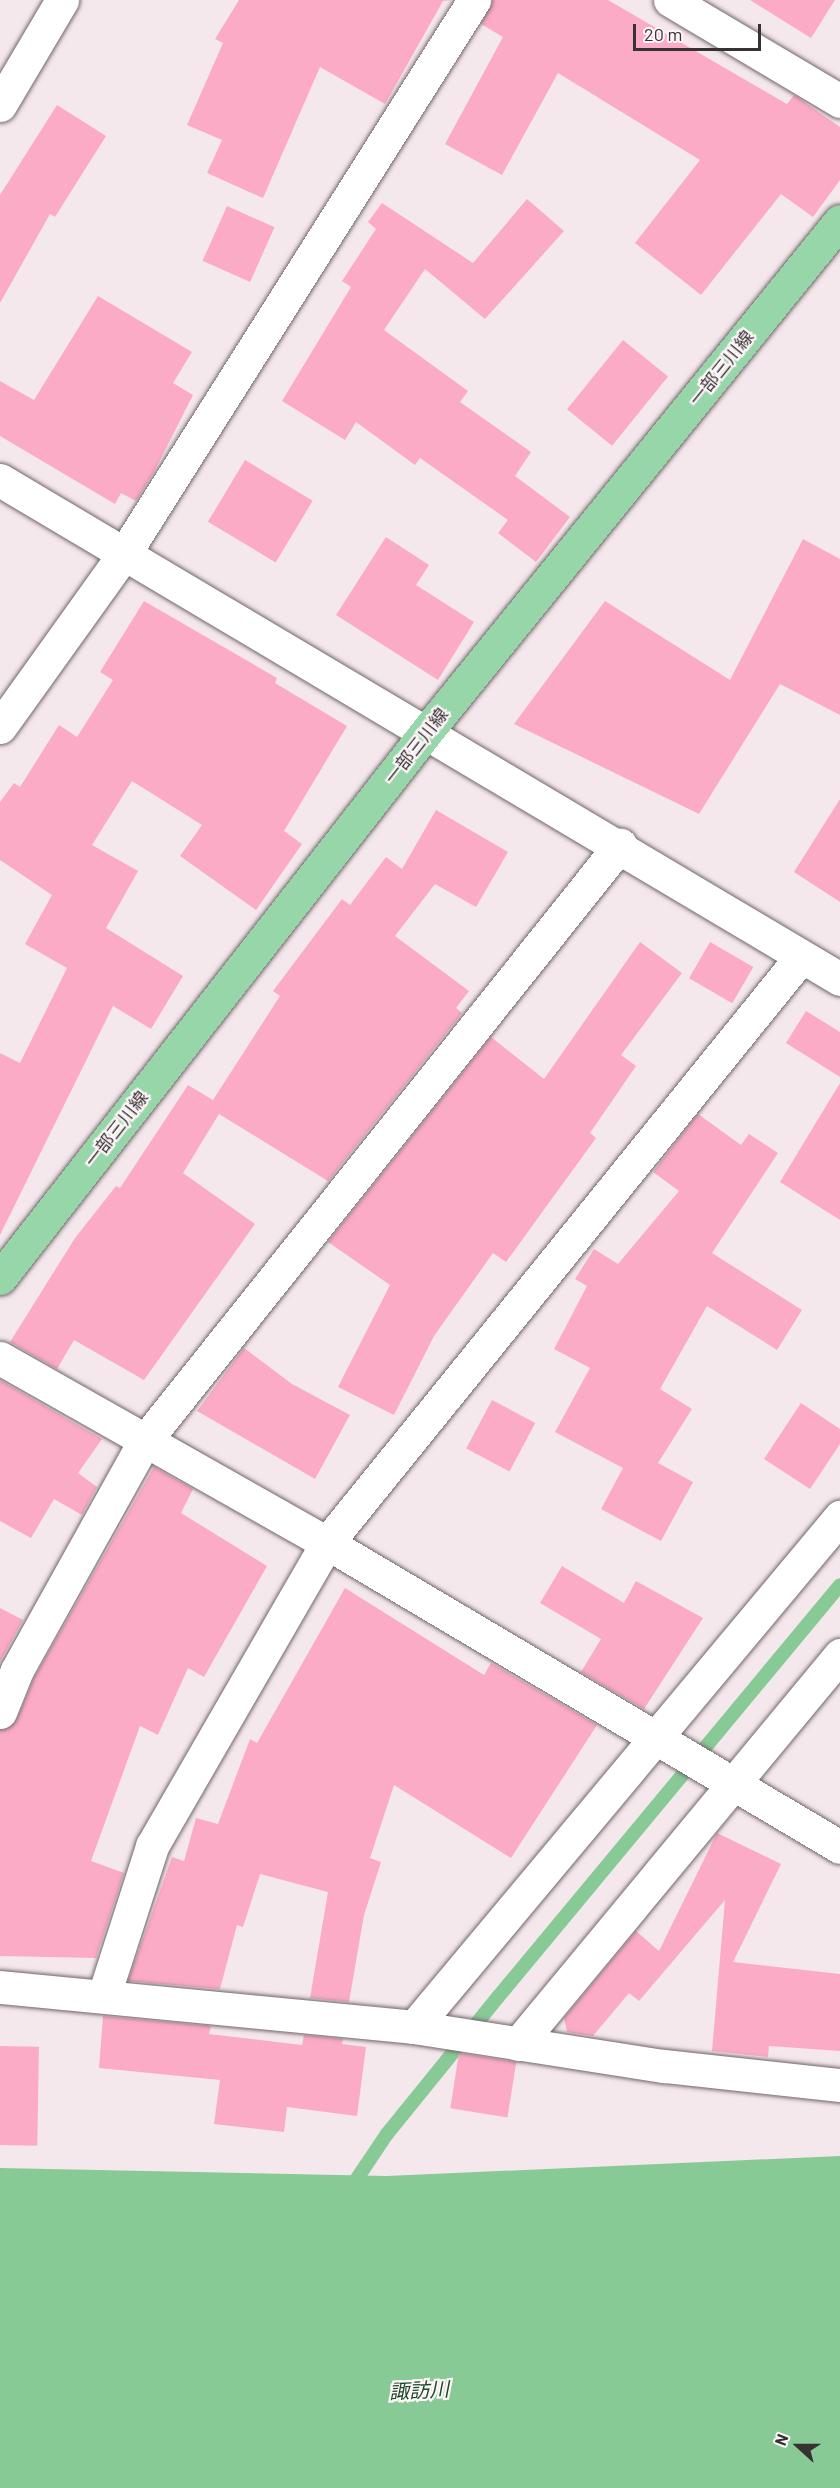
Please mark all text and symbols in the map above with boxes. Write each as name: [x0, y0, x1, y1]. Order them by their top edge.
scale bar: [636, 12, 764, 50]
text: 20 m: [644, 23, 682, 45]
street label: 一部三川線: [684, 326, 758, 410]
street label: 一部三川線: [380, 704, 452, 788]
street label: 一部三川線: [80, 1087, 152, 1171]
water label: 諏訪川: [388, 2376, 450, 2404]
north arrow: [768, 2416, 828, 2476]
text: N: [770, 2431, 792, 2448]

